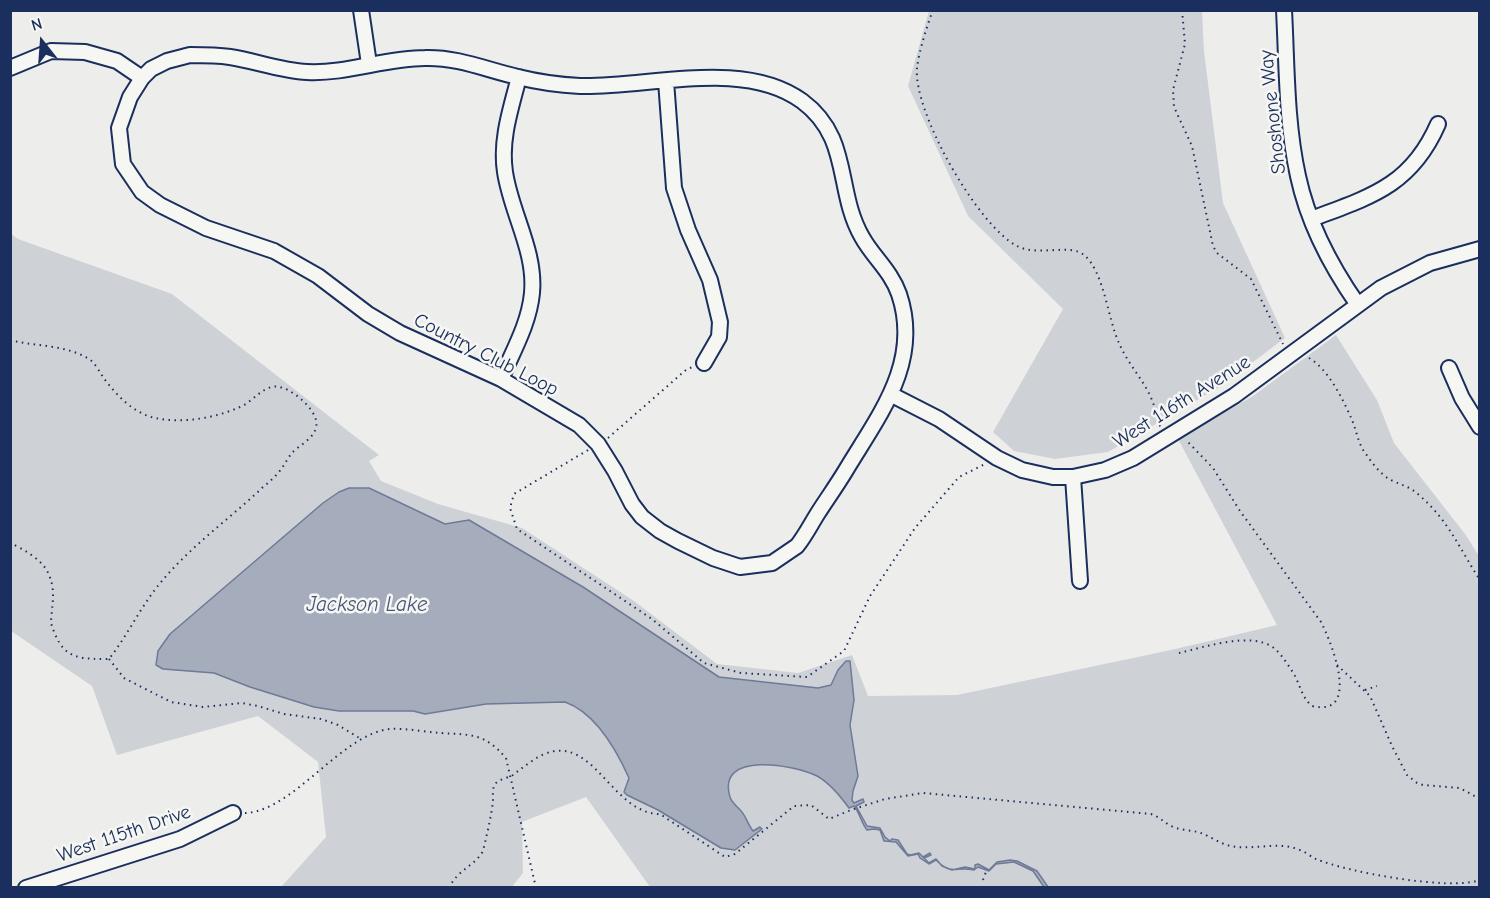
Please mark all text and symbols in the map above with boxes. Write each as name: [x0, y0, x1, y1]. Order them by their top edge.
north arrow: [12, 12, 72, 72]
text: N: [29, 15, 44, 35]
street label: Shoshone Way: [1255, 49, 1291, 175]
street label: Country Club Loop: [410, 308, 562, 402]
street label: West 116th Avenue: [1109, 350, 1255, 454]
water label: Jackson Lake: [306, 592, 428, 618]
street label: West 115th Drive: [54, 800, 194, 868]

